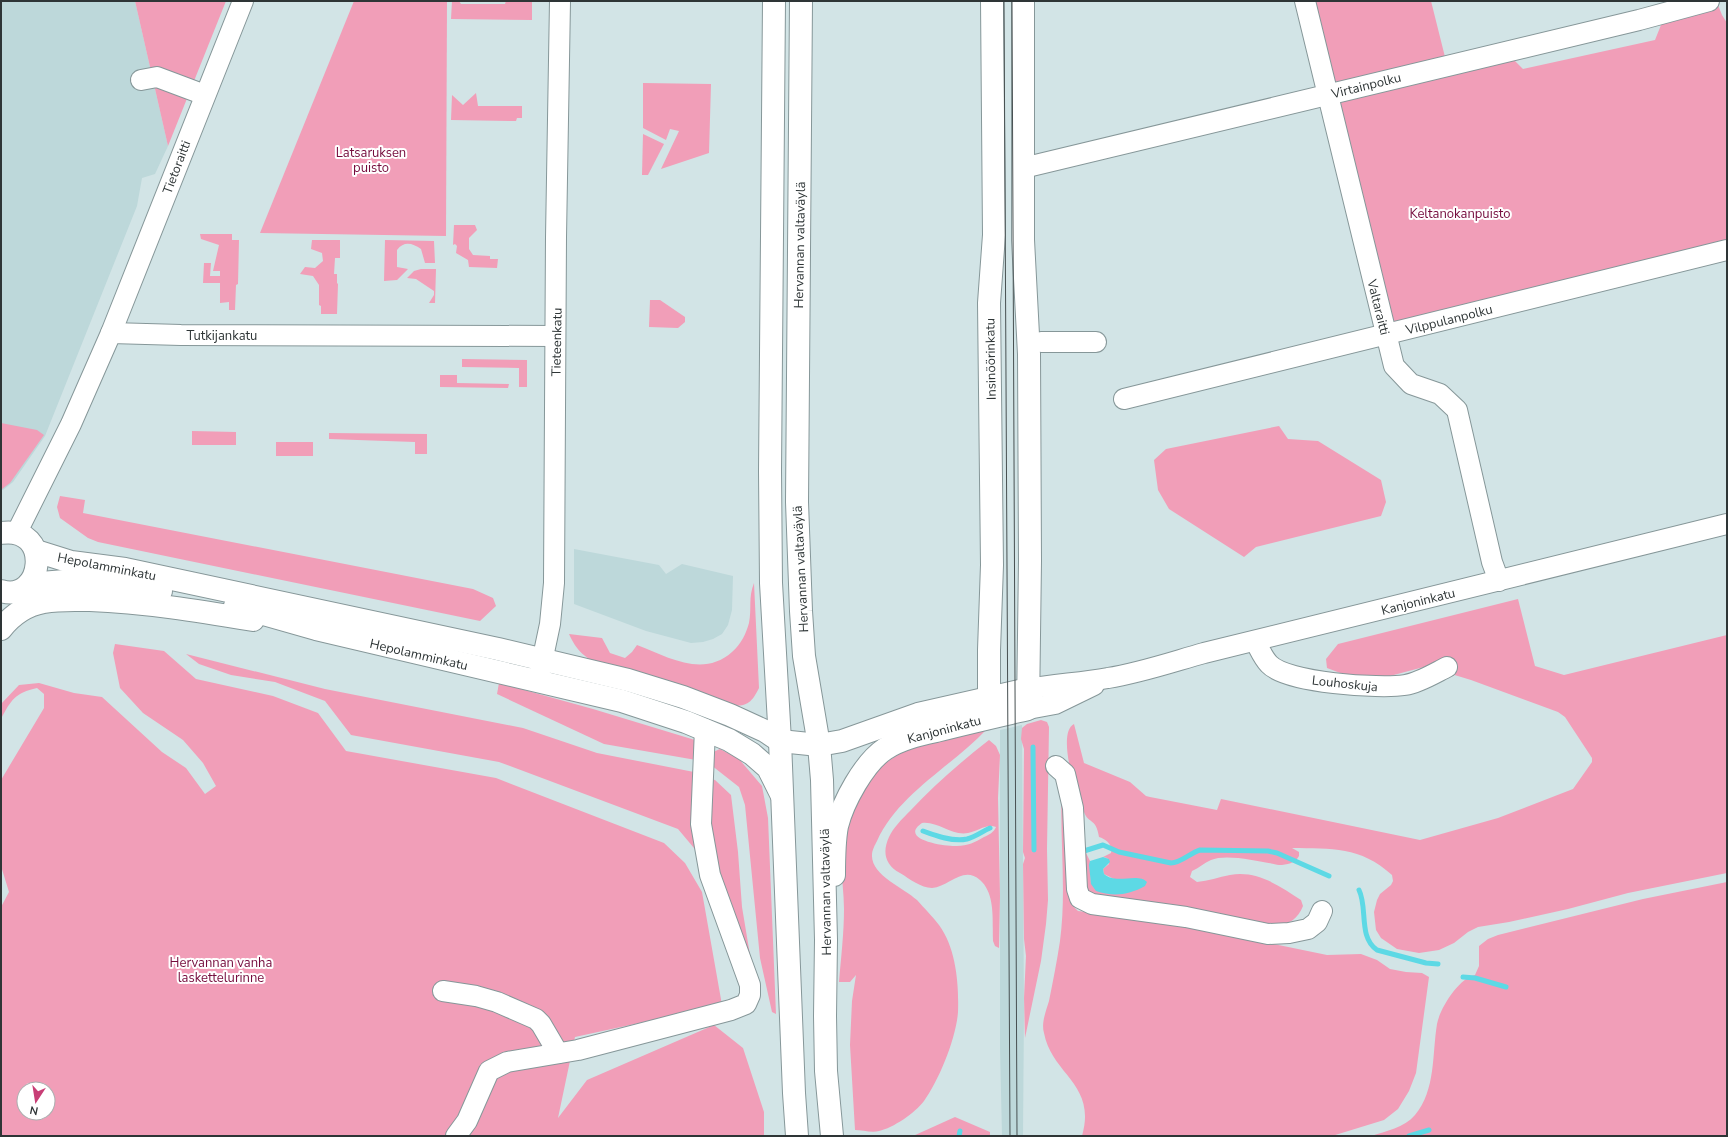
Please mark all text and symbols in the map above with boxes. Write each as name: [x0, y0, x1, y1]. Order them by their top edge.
street label: Virtainpolku: [1329, 69, 1403, 104]
street label: Tietoraitti: [159, 138, 195, 197]
park label: Latsaruksen puisto: [336, 144, 406, 177]
street label: Hervannan valtaväylä: [790, 181, 810, 309]
park label: Keltanokanpuisto: [1409, 205, 1511, 223]
street label: Valtaraitti: [1362, 277, 1394, 337]
street label: Vilppulanpolku: [1403, 300, 1495, 340]
street label: Tieteenkatu: [547, 308, 567, 376]
street label: Insinöörinkatu: [981, 318, 1001, 400]
street label: Tutkijankatu: [187, 327, 257, 345]
street label: Hervannan valtaväylä: [789, 505, 813, 633]
street label: Hepolamminkatu: [56, 549, 158, 585]
street label: Kanjoninkatu: [1379, 584, 1457, 620]
street label: Hepolamminkatu: [368, 635, 470, 675]
street label: Louhoskuja: [1311, 672, 1379, 696]
street label: Kanjoninkatu: [905, 711, 983, 748]
street label: Hervannan valtaväylä: [816, 828, 836, 956]
park label: Hervannan vanha laskettelurinne: [170, 954, 272, 987]
north arrow: [16, 1081, 56, 1121]
text: N: [28, 1102, 40, 1118]

